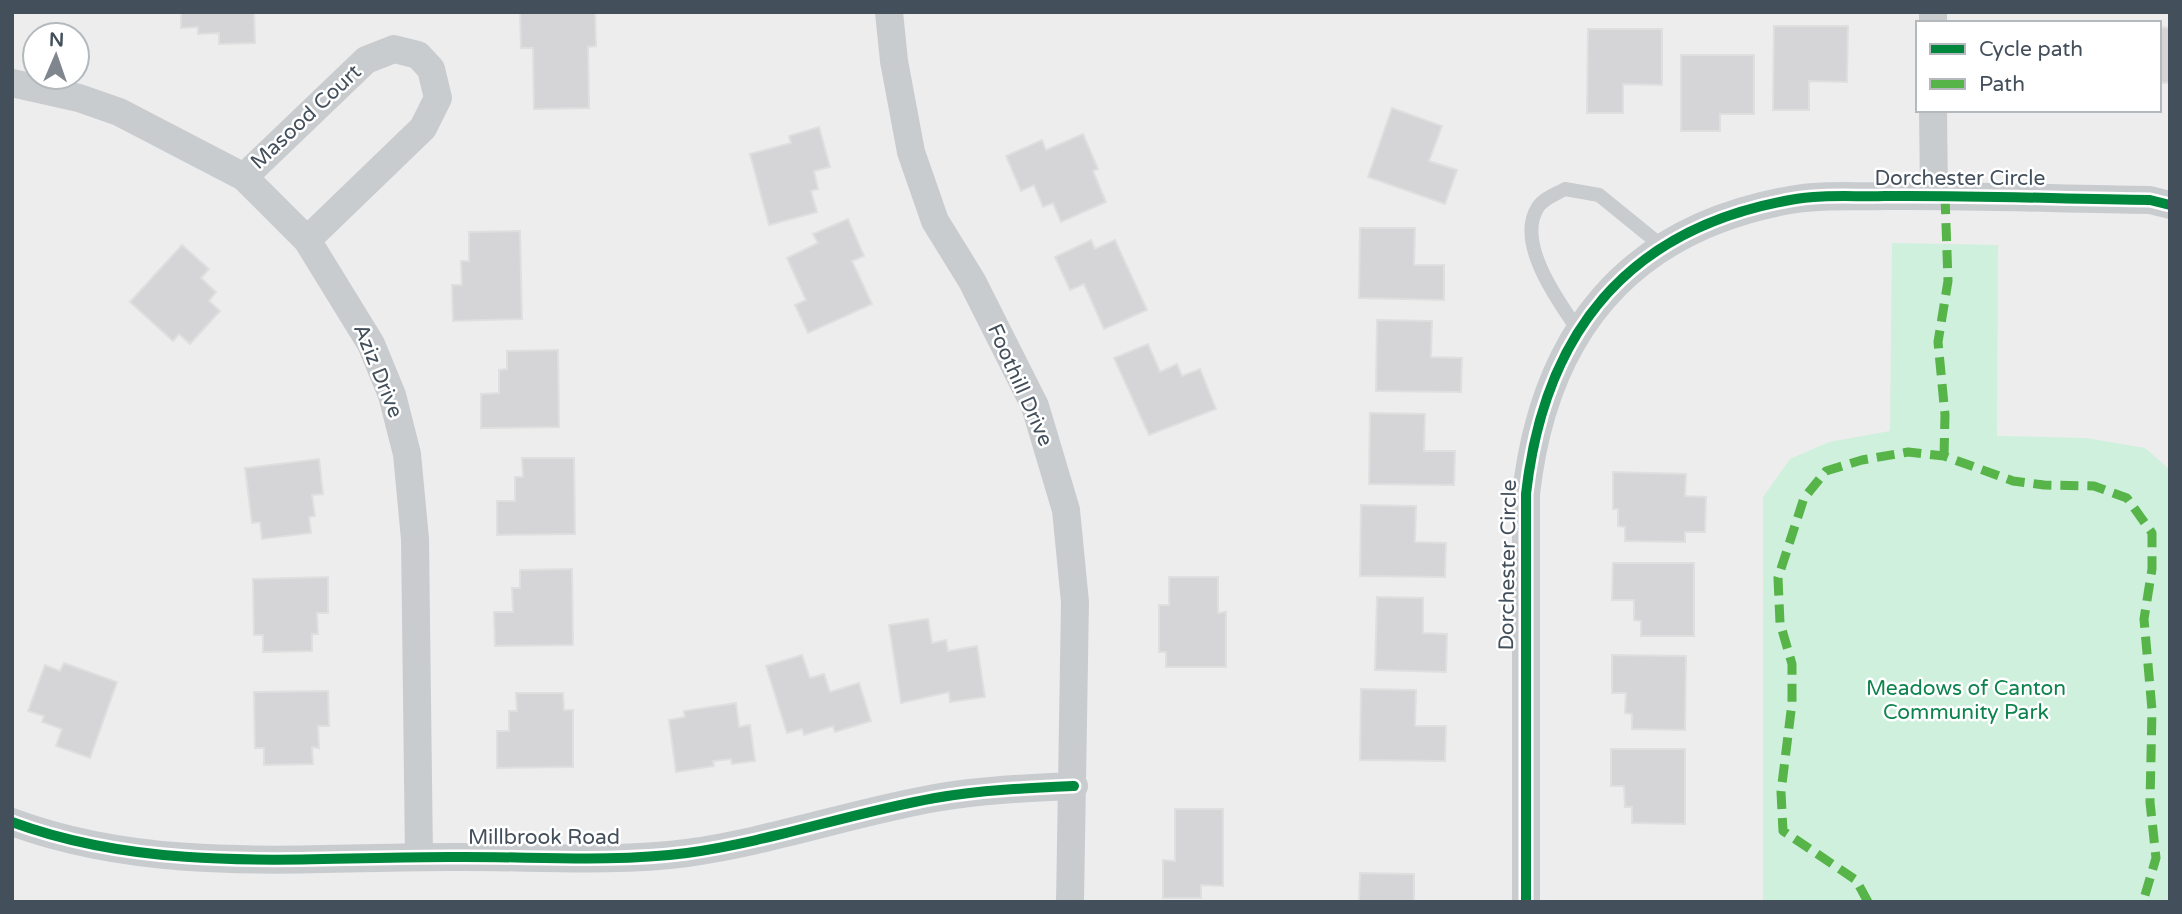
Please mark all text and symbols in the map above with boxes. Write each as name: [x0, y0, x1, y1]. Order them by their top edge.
north arrow: [21, 21, 91, 91]
legend: [1916, 21, 2161, 112]
text: N: [49, 29, 65, 51]
text: Cycle path: [1979, 37, 2083, 62]
street label: Masood Court: [245, 59, 367, 175]
text: Path: [1979, 72, 2025, 97]
street label: Dorchester Circle: [1875, 166, 2046, 191]
street label: Aziz Drive: [348, 320, 408, 422]
street label: Foothill Drive: [982, 320, 1058, 450]
street label: Dorchester Circle: [1494, 479, 1522, 651]
park label: Meadows of Canton Community Park: [1866, 676, 2066, 725]
street label: Millbrook Road: [468, 825, 620, 850]

